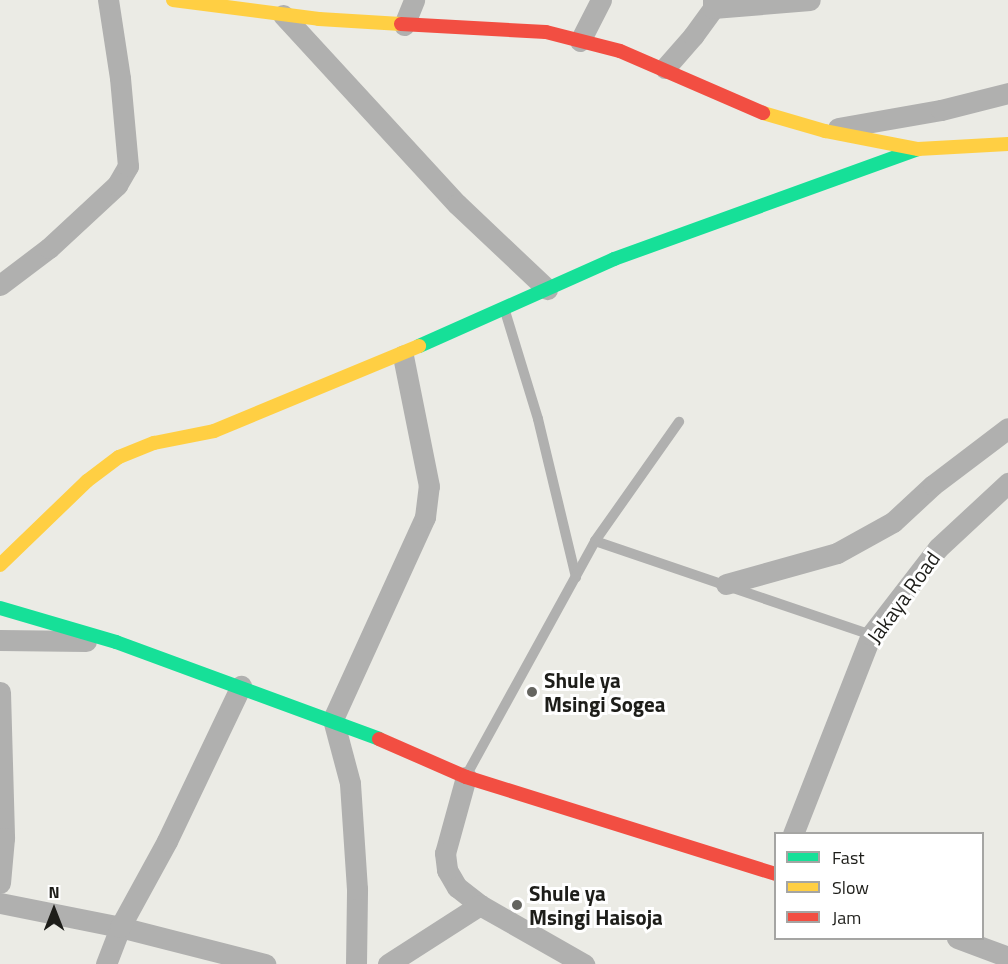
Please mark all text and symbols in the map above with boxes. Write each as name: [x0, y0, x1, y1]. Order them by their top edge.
street label: Jakaya Road: [861, 546, 945, 648]
place label: Shule ya Msingi Sogea: [544, 667, 665, 717]
marker: Shule ya Msingi Sogea: [525, 685, 539, 699]
legend: [774, 832, 984, 940]
text: Fast: [832, 844, 865, 871]
text: Slow: [832, 874, 869, 901]
north arrow: [24, 880, 84, 940]
text: N: [48, 880, 60, 904]
place label: Shule ya Msingi Haisoja: [529, 880, 663, 930]
marker: Shule ya Msingi Haisoja: [510, 898, 524, 912]
text: Jam: [832, 904, 861, 931]

